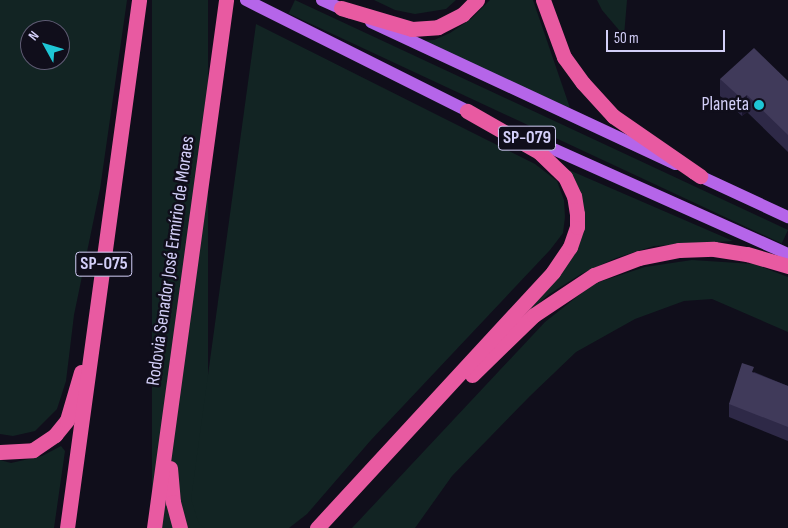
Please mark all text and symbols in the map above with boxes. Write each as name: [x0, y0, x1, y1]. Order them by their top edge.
north arrow: [20, 20, 70, 70]
scale bar: [608, 20, 727, 52]
text: N: [25, 28, 43, 44]
text: 50 m: [614, 29, 639, 48]
place label: Planeta: [701, 94, 749, 116]
marker: Planeta: [753, 99, 765, 111]
road number: SP-079: [497, 122, 557, 154]
street label: Rodovia Senador José Ermírio de Moraes: [142, 135, 200, 387]
road number: SP-075: [75, 248, 133, 280]

